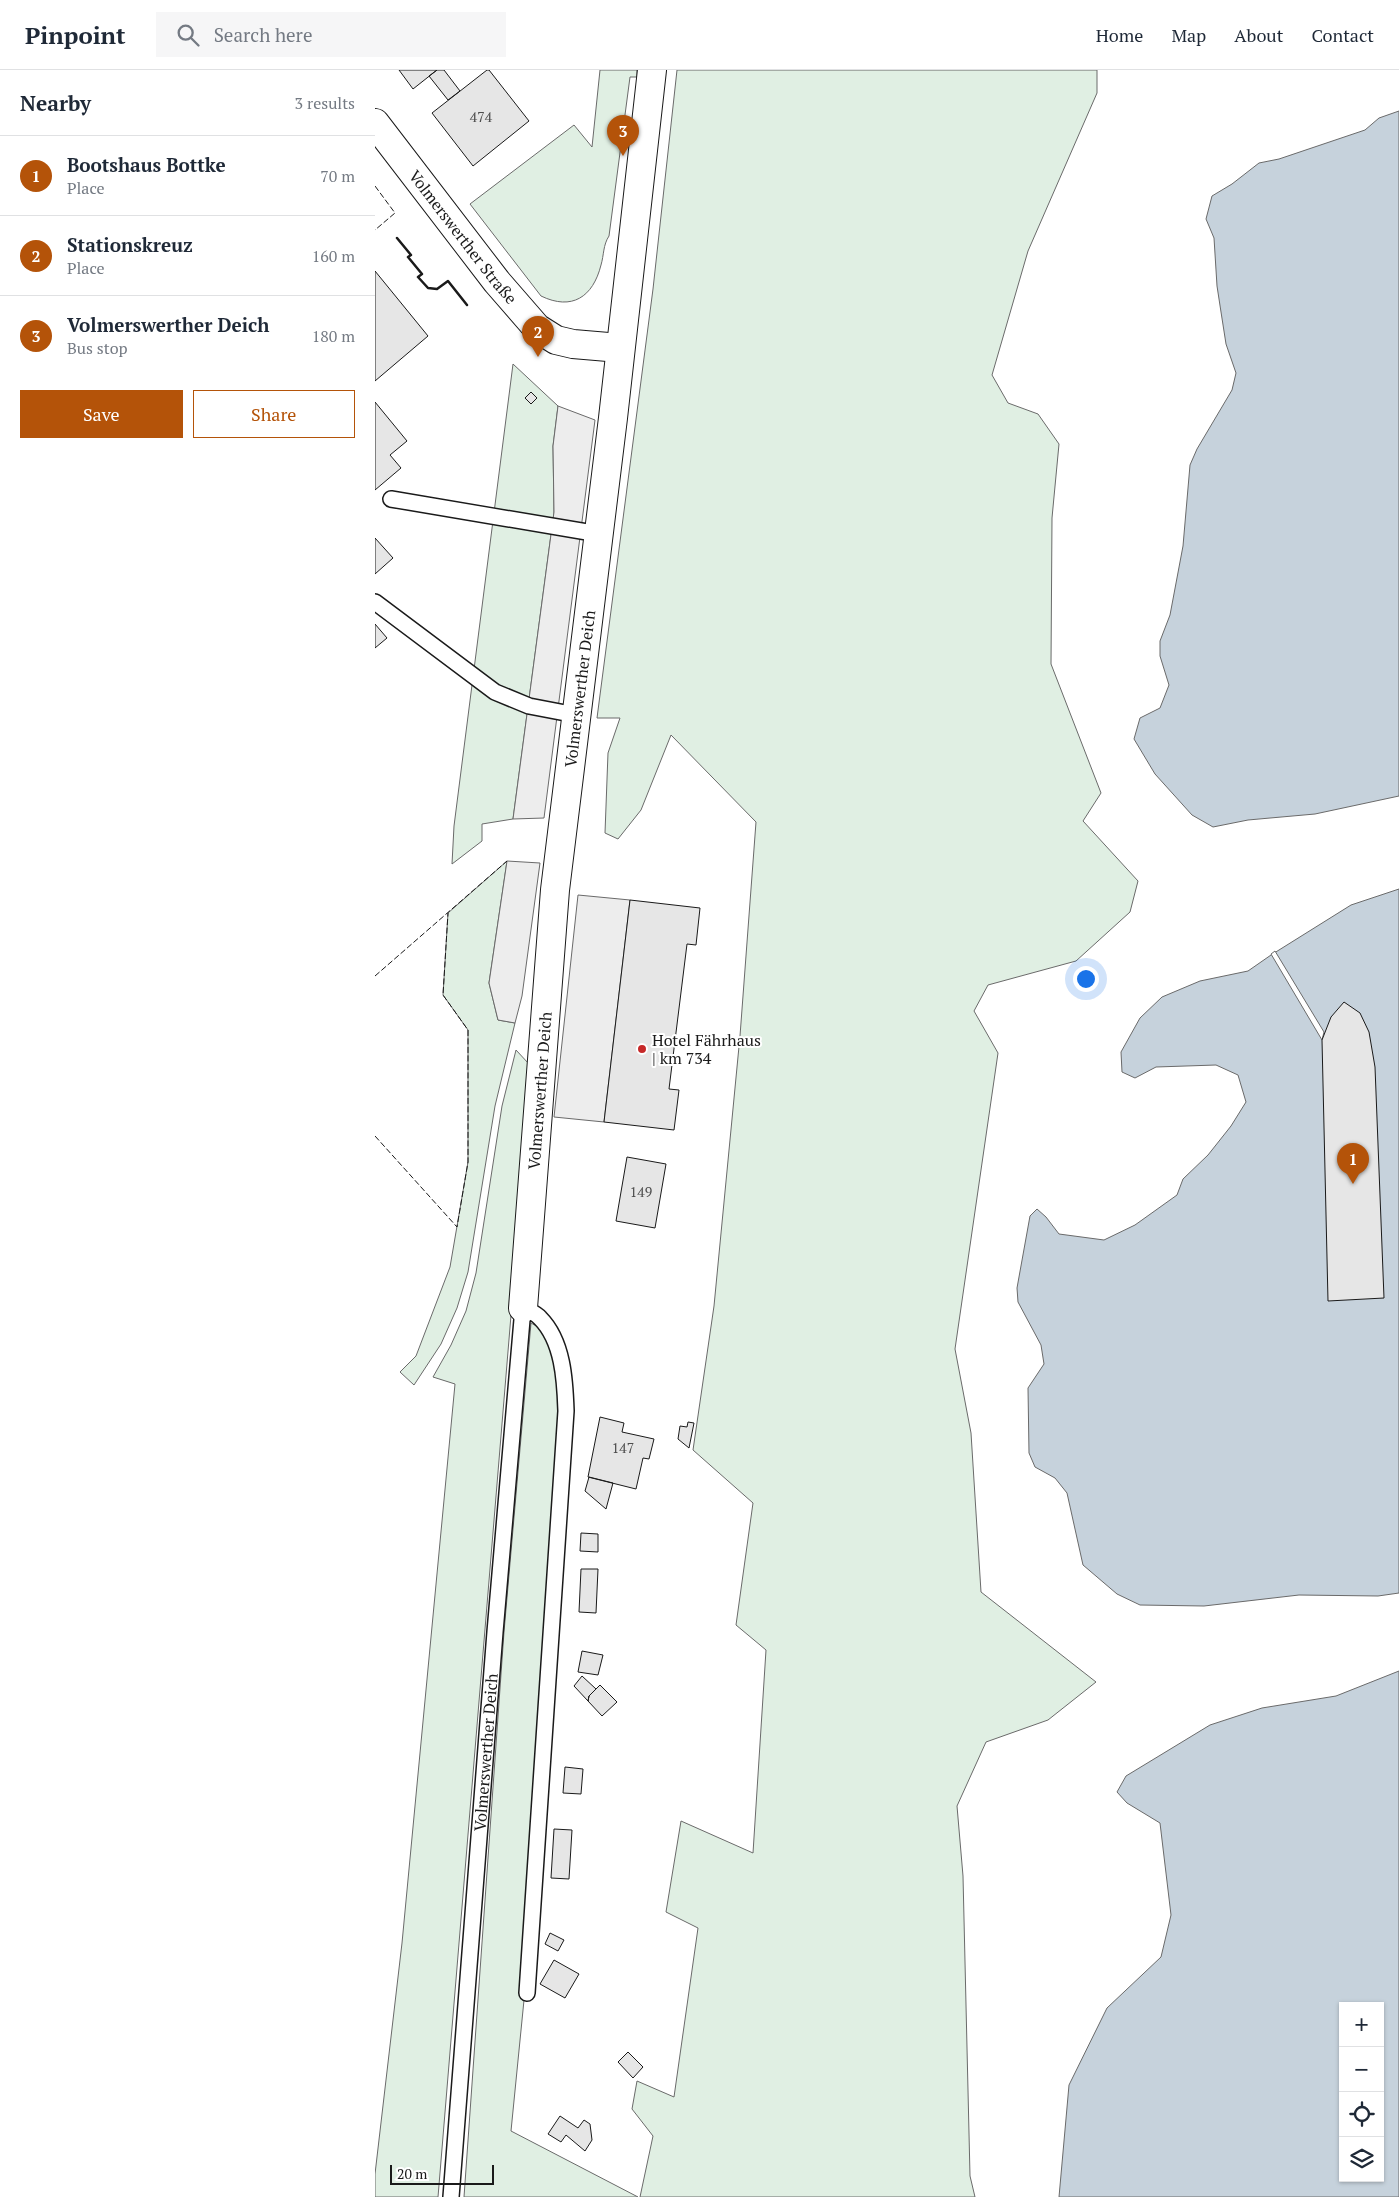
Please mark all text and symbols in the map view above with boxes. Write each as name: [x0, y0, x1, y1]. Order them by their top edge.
search box: [156, 12, 506, 57]
text: Pinpoint: [25, 19, 126, 51]
icon: search: [174, 21, 202, 49]
text: Search here: [214, 22, 312, 47]
text: Home: [1096, 23, 1143, 47]
text: Map: [1171, 23, 1206, 47]
text: About: [1234, 23, 1283, 47]
text: Contact: [1311, 23, 1374, 47]
text: Nearby: [20, 89, 91, 117]
text: 3 results: [295, 92, 355, 114]
house number: 474: [470, 107, 493, 126]
pin: 3: [607, 115, 639, 156]
text: Bootshaus Bottke: [67, 152, 226, 177]
text: 1: [31, 165, 41, 187]
text: 70 m: [320, 165, 355, 187]
street label: Volmerswerther Straße: [404, 165, 522, 309]
text: Place: [67, 177, 105, 199]
text: Stationskreuz: [67, 232, 193, 257]
text: 2: [31, 245, 41, 267]
text: 160 m: [312, 245, 355, 267]
text: Place: [67, 257, 105, 279]
text: Volmerswerther Deich: [67, 312, 269, 337]
pin: 2: [522, 316, 554, 357]
text: 3: [31, 325, 41, 347]
text: 180 m: [312, 325, 355, 347]
text: Bus stop: [67, 337, 128, 359]
button: Save: [20, 390, 183, 438]
button: Share: [193, 390, 355, 438]
street label: Volmerswerther Deich: [559, 608, 600, 769]
your location: [1073, 966, 1099, 992]
street label: Volmerswerther Deich: [523, 1010, 557, 1170]
place label: Hotel Fährhaus | km 734: [652, 1029, 761, 1069]
marker: Hotel Fährhaus | km 734: [636, 1043, 648, 1055]
pin: 1: [1337, 1143, 1369, 1184]
house number: 149: [630, 1182, 652, 1201]
house number: 147: [612, 1438, 634, 1457]
street label: Volmerswerther Deich: [469, 1672, 503, 1832]
map controls: [1339, 2002, 1384, 2182]
button: +: [1339, 2002, 1384, 2047]
button: −: [1339, 2047, 1384, 2092]
button: locate: [1339, 2092, 1384, 2137]
button: layers: [1339, 2137, 1384, 2182]
scale bar: [390, 2162, 494, 2185]
text: 20 m: [397, 2164, 427, 2183]

